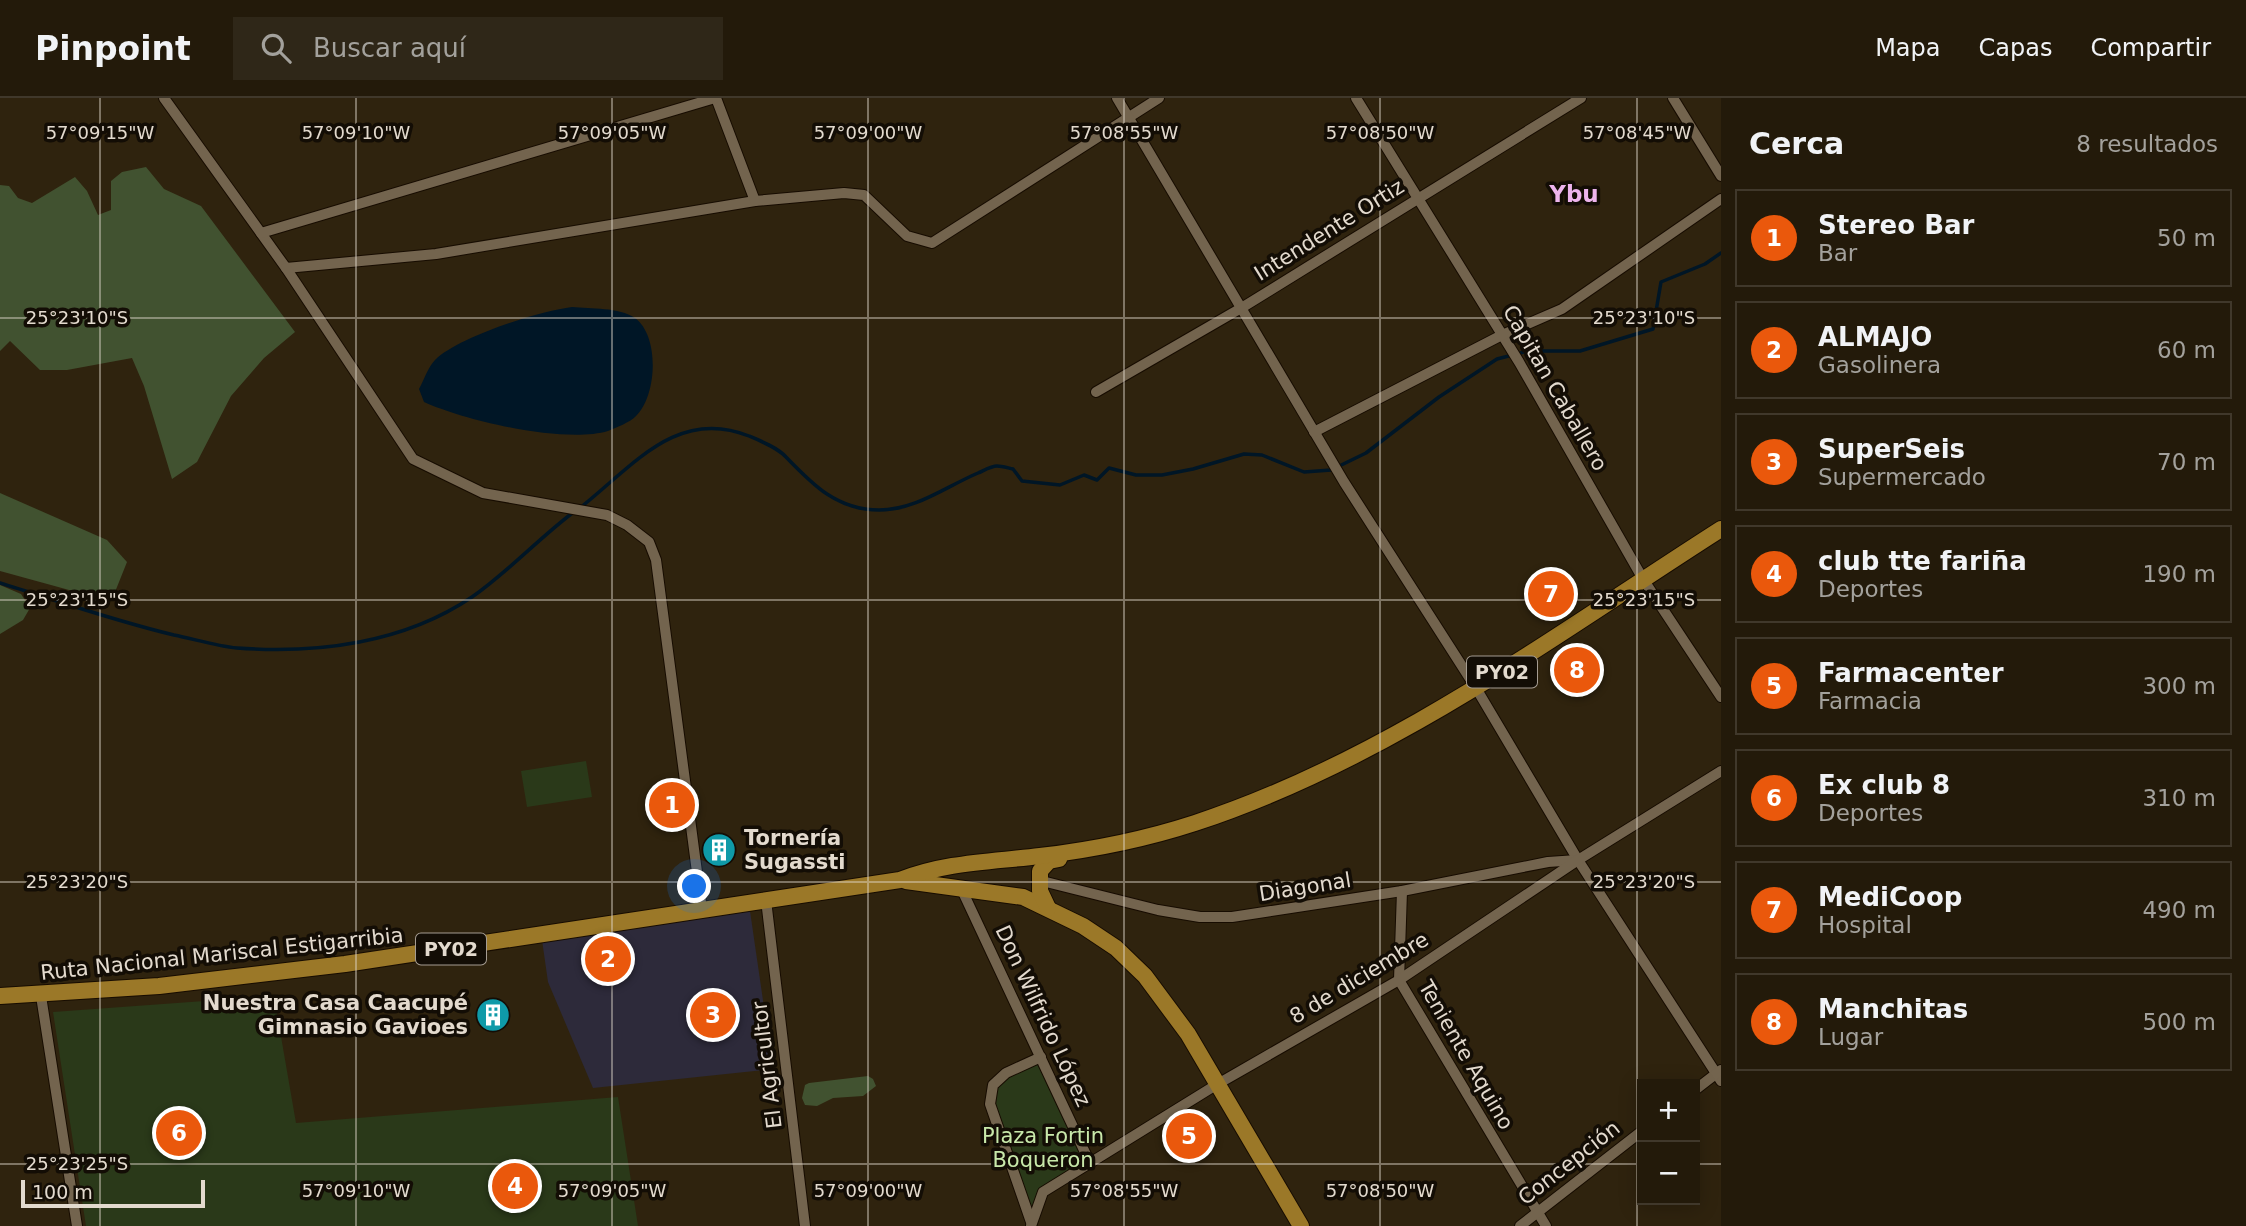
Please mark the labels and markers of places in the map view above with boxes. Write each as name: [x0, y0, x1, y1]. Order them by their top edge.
pin: 7: [1528, 568, 1574, 620]
pin: 8: [1554, 644, 1600, 696]
pin: 1: [649, 779, 695, 831]
place label: Tornería Sugassti: [744, 826, 846, 874]
building icon: Tornería Sugassti: [700, 831, 738, 869]
pin: 2: [585, 933, 631, 985]
pin: 3: [690, 989, 736, 1041]
place label: Nuestra Casa Caacupé Gimnasio Gavioes: [203, 991, 468, 1039]
building icon: Nuestra Casa Caacupé Gimnasio Gavioes: [474, 996, 512, 1034]
pin: 6: [156, 1107, 202, 1159]
pin: 5: [1166, 1110, 1212, 1162]
pin: 4: [492, 1160, 538, 1212]

